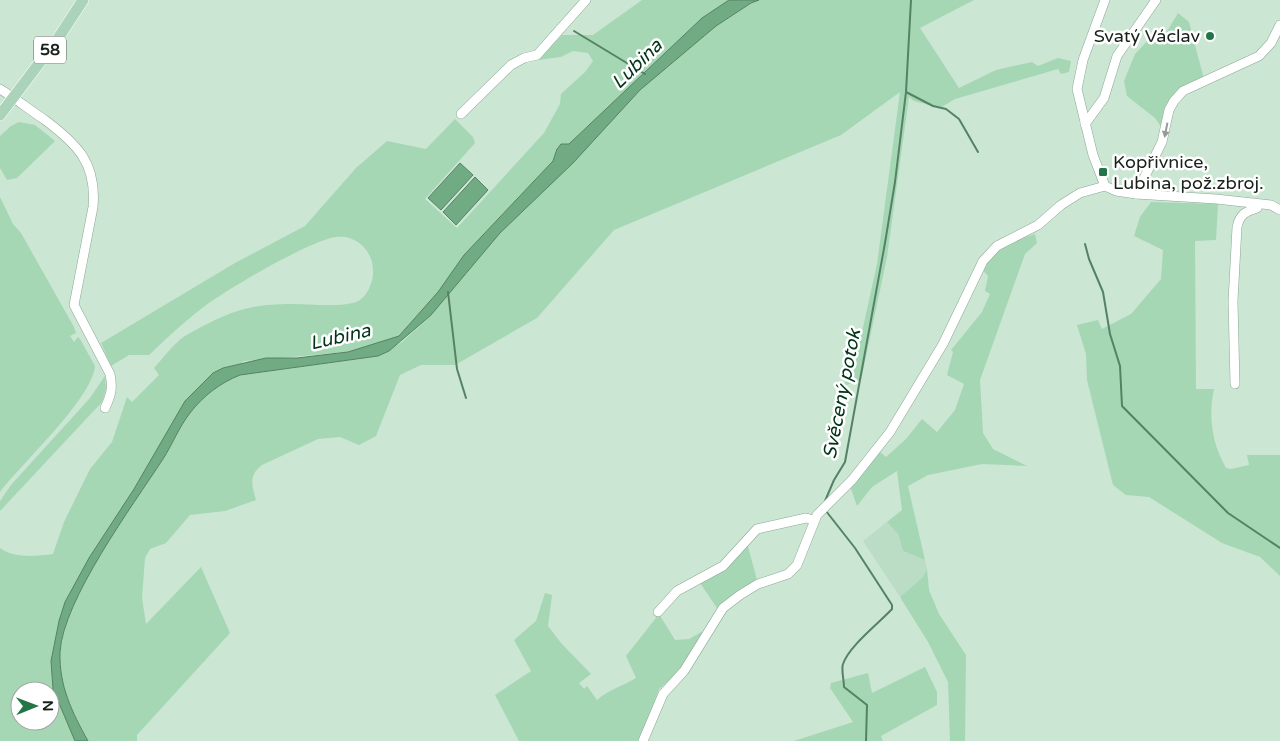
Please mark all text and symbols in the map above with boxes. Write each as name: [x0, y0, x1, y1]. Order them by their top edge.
place label: Svatý Václav: [1094, 25, 1200, 47]
marker: Svatý Václav: [1204, 30, 1216, 42]
water label: Lubina: [607, 34, 668, 93]
road number: 58: [34, 36, 66, 64]
one-way arrow: [1161, 122, 1169, 138]
place label: Kopřivnice, Lubina, pož.zbroj.: [1113, 151, 1264, 194]
marker: Kopřivnice, Lubina, pož.zbroj.: [1097, 166, 1109, 178]
water label: Lubina: [308, 319, 374, 355]
water label: Svěcený potok: [819, 326, 866, 461]
north arrow: [10, 681, 60, 731]
text: N: [39, 700, 56, 712]

